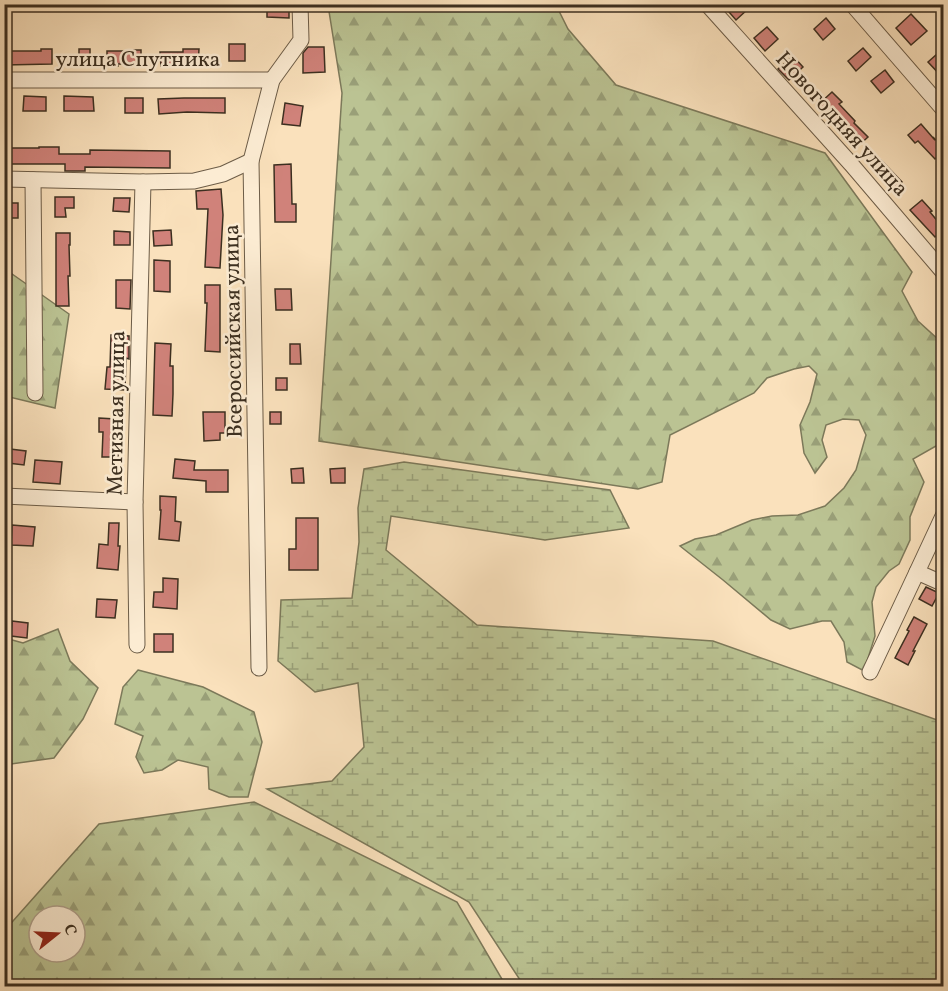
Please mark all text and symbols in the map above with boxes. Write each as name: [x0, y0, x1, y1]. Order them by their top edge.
street label: улица Спутника: [55, 45, 221, 76]
street label: Новогодняя улица: [767, 45, 915, 204]
street label: Всероссийская улица: [217, 224, 252, 438]
street label: Метизная улица: [101, 330, 134, 496]
north arrow: [27, 904, 87, 964]
text: С: [57, 922, 81, 938]

